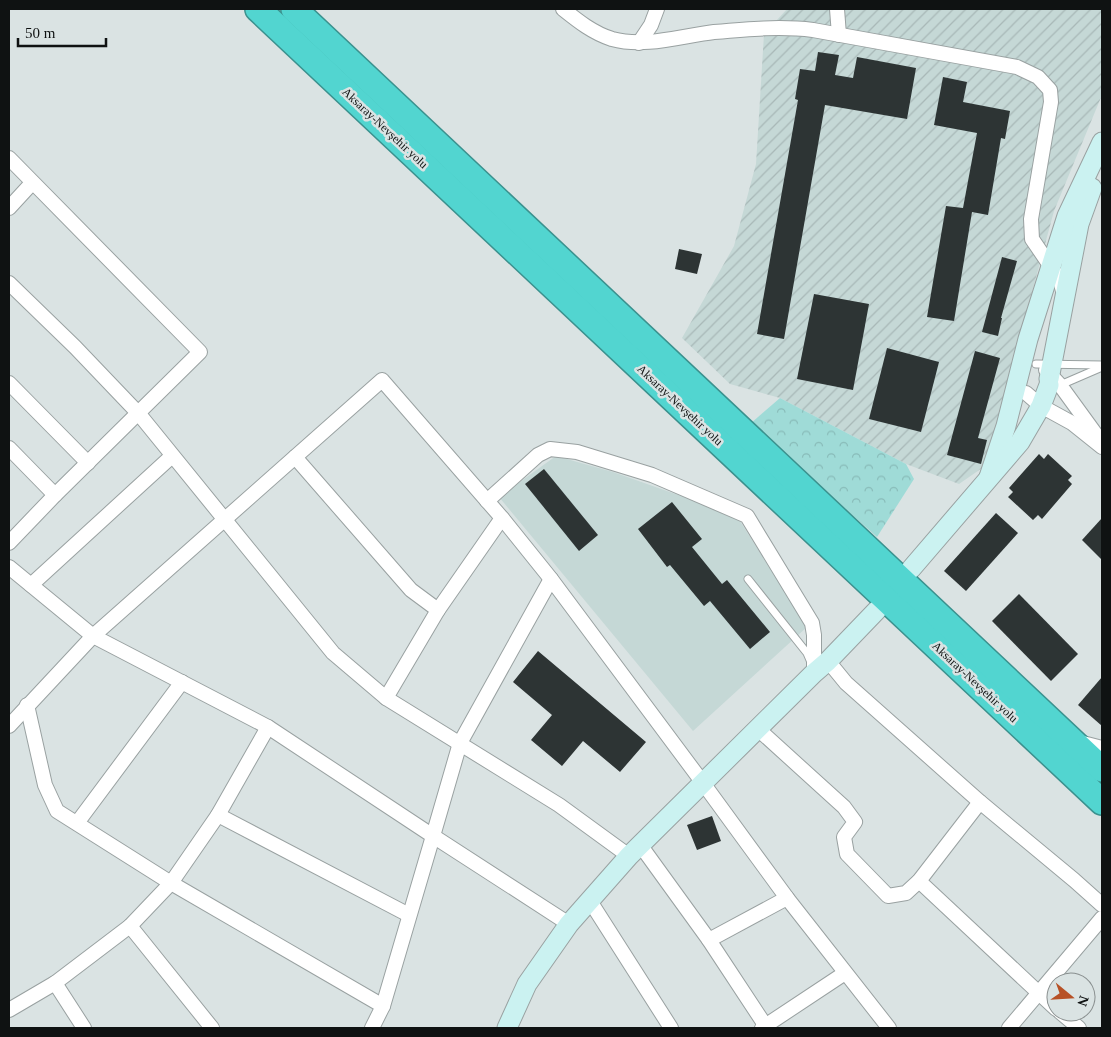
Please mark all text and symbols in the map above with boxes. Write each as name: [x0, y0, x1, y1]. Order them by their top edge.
scale bar: [18, 15, 105, 47]
text: 50 m: [25, 25, 56, 41]
street label: Aksaray-Nevşehir yolu: [339, 85, 431, 171]
street label: Aksaray-Nevşehir yolu: [634, 362, 726, 448]
street label: Aksaray-Nevşehir yolu: [929, 639, 1021, 725]
north arrow: [1046, 972, 1096, 1022]
text: N: [1074, 994, 1092, 1008]

